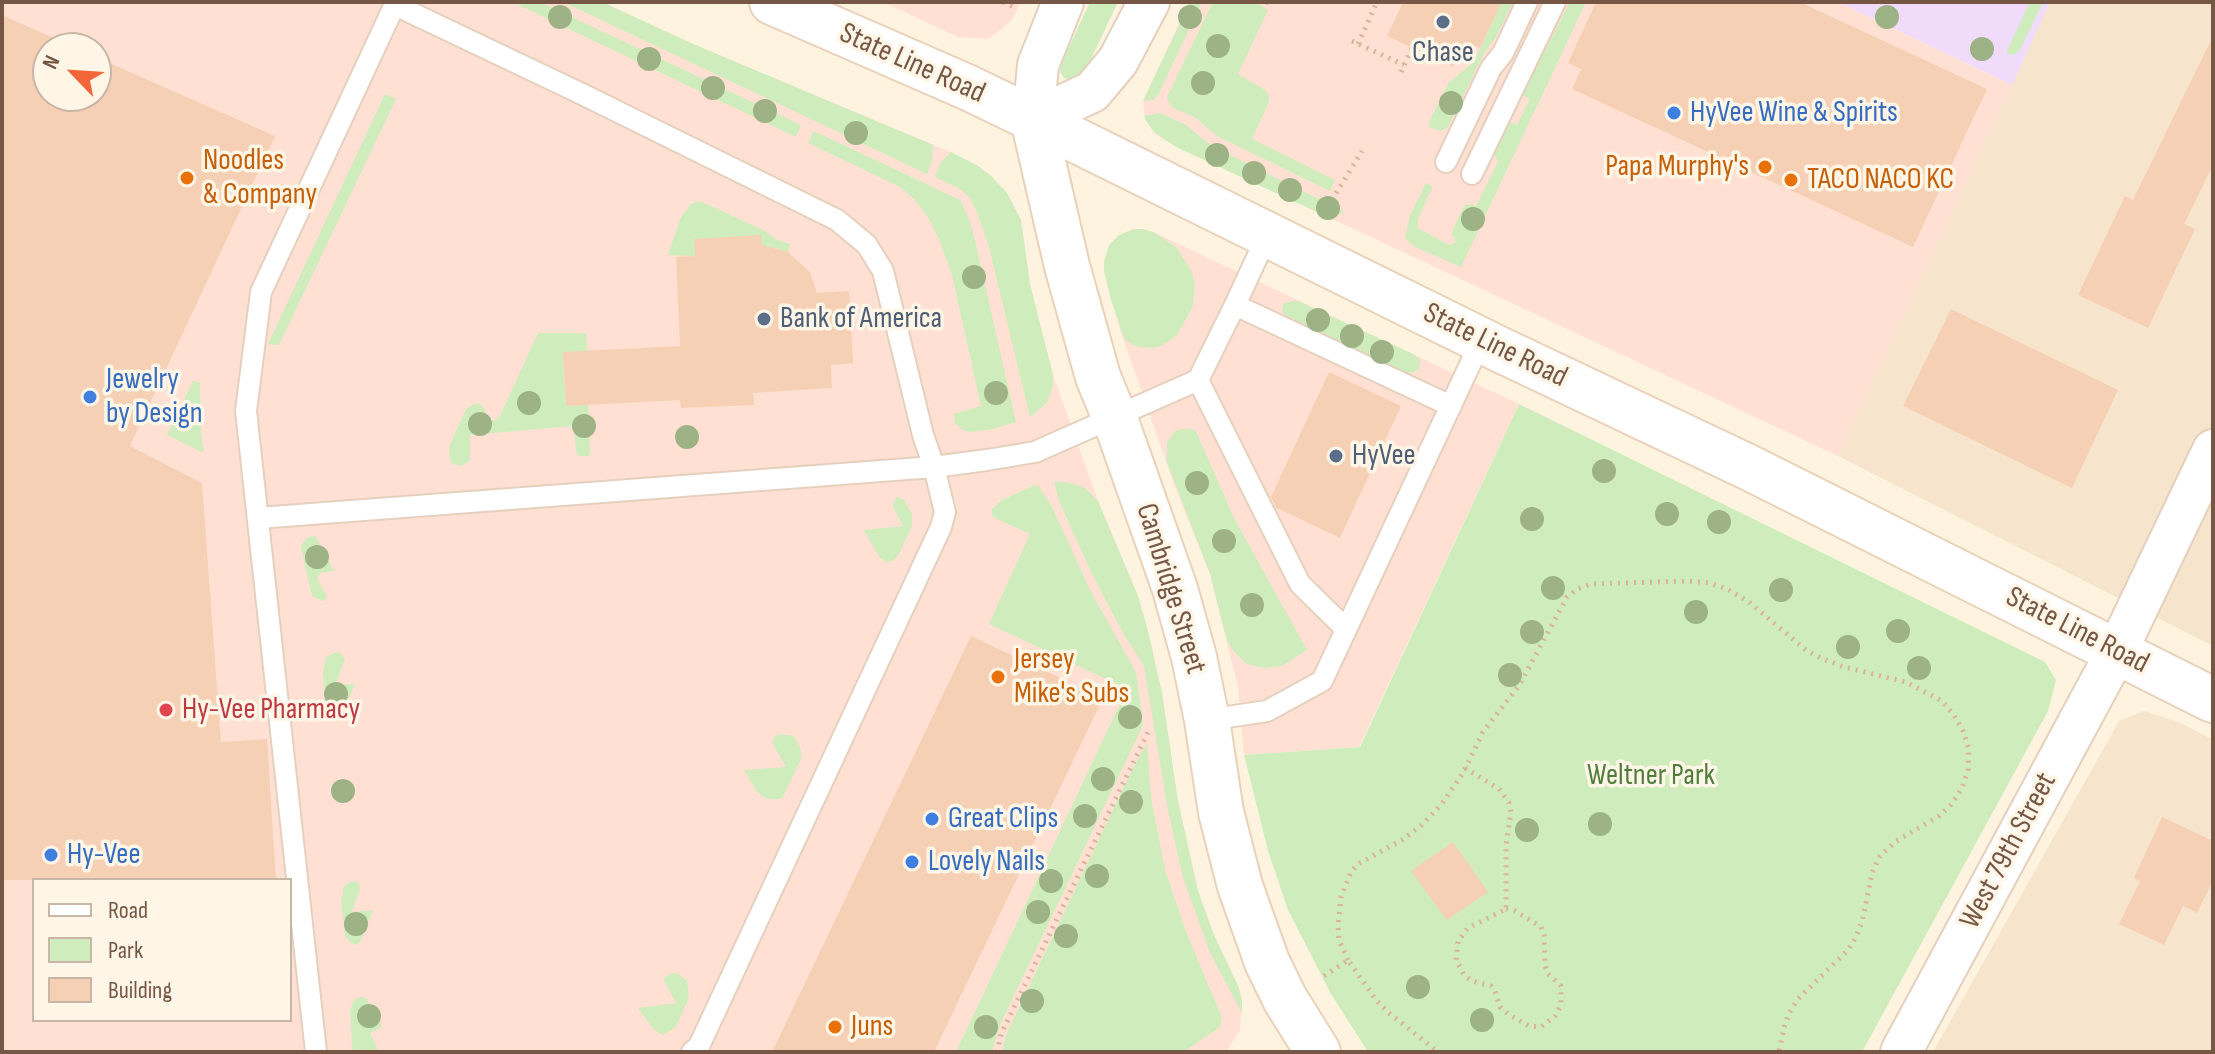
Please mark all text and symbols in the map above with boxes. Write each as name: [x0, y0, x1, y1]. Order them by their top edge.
marker: Chase: [1434, 13, 1452, 31]
street label: State Line Road: [834, 16, 990, 112]
north arrow: [32, 32, 112, 112]
place label: Chase: [1412, 35, 1474, 71]
text: N: [37, 51, 66, 74]
place label: HyVee Wine & Spirits: [1690, 95, 1898, 131]
marker: HyVee Wine & Spirits: [1665, 104, 1683, 122]
place label: Noodles & Company: [203, 143, 317, 214]
place label: Papa Murphy's: [1605, 149, 1749, 185]
marker: Papa Murphy's: [1756, 158, 1774, 176]
place label: TACO NACO KC: [1807, 162, 1954, 198]
marker: Noodles & Company: [178, 169, 196, 187]
marker: TACO NACO KC: [1782, 171, 1800, 189]
street label: State Line Road: [1417, 296, 1573, 396]
place label: Bank of America: [780, 301, 942, 337]
marker: Bank of America: [755, 310, 773, 328]
place label: Jewelry by Design: [106, 362, 203, 432]
marker: Jewelry by Design: [81, 388, 99, 406]
place label: HyVee: [1352, 438, 1416, 474]
marker: HyVee: [1327, 447, 1345, 465]
street label: Cambridge Street: [1127, 500, 1213, 678]
street label: State Line Road: [2000, 580, 2154, 682]
place label: Jersey Mike's Subs: [1014, 642, 1129, 712]
marker: Jersey Mike's Subs: [989, 668, 1007, 686]
place label: Hy-Vee Pharmacy: [182, 692, 360, 728]
marker: Hy-Vee Pharmacy: [157, 701, 175, 719]
park label: Weltner Park: [1587, 758, 1715, 794]
street label: West 79th Street: [1953, 767, 2065, 935]
place label: Great Clips: [948, 801, 1058, 837]
marker: Great Clips: [923, 810, 941, 828]
place label: Hy-Vee: [67, 837, 140, 873]
place label: Lovely Nails: [928, 844, 1045, 880]
marker: Hy-Vee: [42, 846, 60, 864]
marker: Lovely Nails: [903, 853, 921, 871]
legend: [32, 878, 292, 1022]
text: Road: [108, 896, 148, 925]
text: Park: [108, 936, 143, 965]
text: Building: [108, 976, 172, 1005]
place label: Juns: [851, 1009, 893, 1045]
marker: Juns: [826, 1018, 844, 1036]

